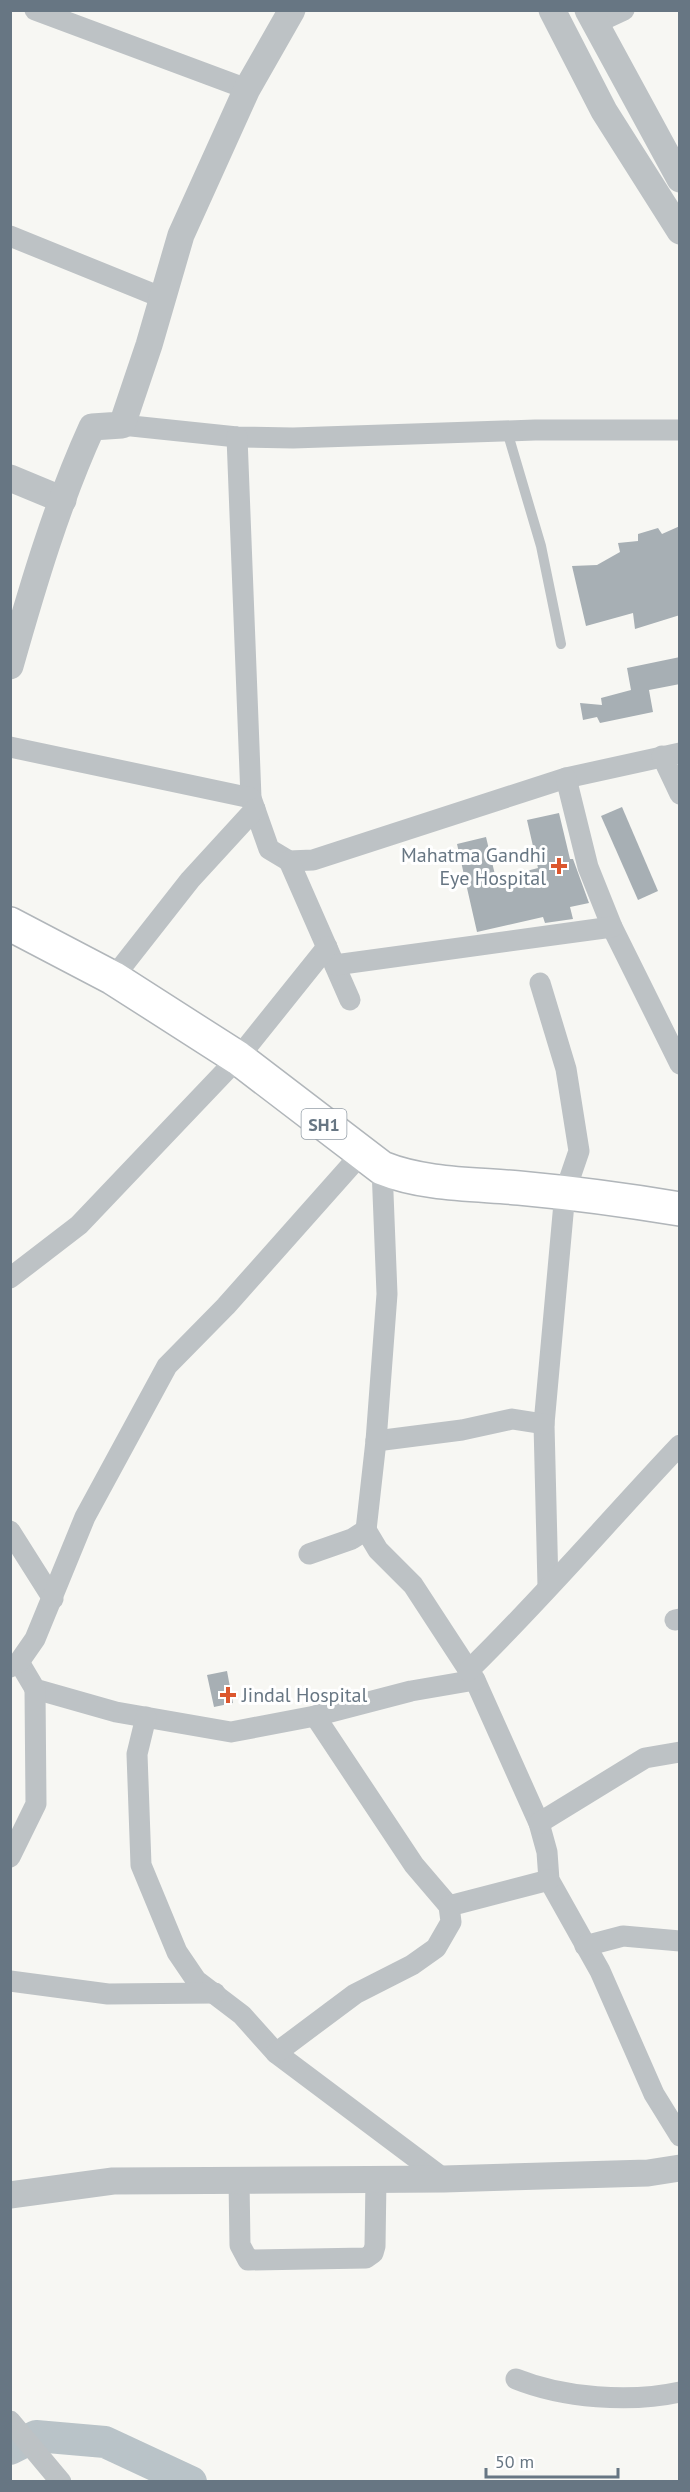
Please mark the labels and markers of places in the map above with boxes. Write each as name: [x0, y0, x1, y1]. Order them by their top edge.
place label: Mahatma Gandhi Eye Hospital: [401, 842, 546, 891]
marker: Mahatma Gandhi Eye Hospital: [550, 857, 568, 875]
place label: Jindal Hospital: [241, 1682, 367, 1708]
marker: Jindal Hospital: [219, 1686, 237, 1704]

